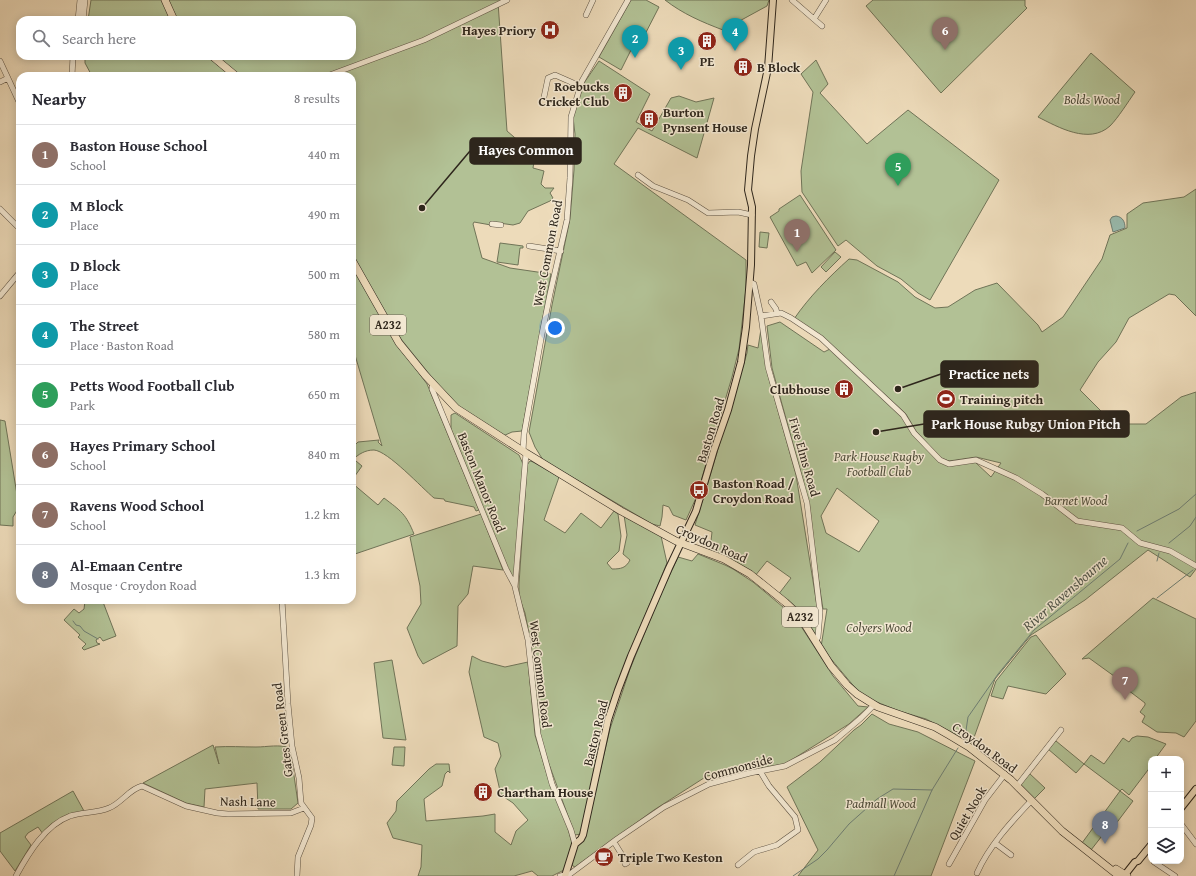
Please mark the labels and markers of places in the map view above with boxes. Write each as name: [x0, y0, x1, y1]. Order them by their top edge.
pin: 6: [932, 17, 958, 50]
pin: 4: [722, 18, 748, 51]
hospital icon: Hayes Priory: [539, 19, 561, 41]
place label: Hayes Priory: [462, 21, 536, 40]
pin: 2: [622, 25, 648, 58]
building icon: PE: [696, 30, 718, 52]
pin: 3: [668, 37, 694, 70]
place label: PE: [700, 52, 714, 71]
building icon: B Block: [732, 56, 754, 78]
place label: B Block: [757, 58, 801, 77]
place label: Roebucks Cricket Club: [539, 77, 609, 111]
building icon: Roebucks Cricket Club: [612, 82, 634, 104]
place label: Burton Pynsent House: [663, 103, 748, 137]
building icon: Burton Pynsent House: [638, 108, 660, 130]
callout: Hayes Common: [470, 138, 581, 164]
pin: 5: [885, 153, 911, 186]
pin: 1: [784, 219, 810, 252]
callout: Practice nets: [941, 361, 1038, 387]
building icon: Clubhouse: [833, 378, 855, 400]
place label: Clubhouse: [770, 380, 830, 399]
sports icon: Training pitch: [935, 388, 957, 410]
place label: Training pitch: [960, 390, 1043, 409]
callout: Park House Rubgy Union Pitch: [924, 411, 1129, 437]
place label: Baston Road / Croydon Road: [713, 474, 795, 508]
bus stop icon: Baston Road / Croydon Road: [688, 479, 710, 501]
pin: 7: [1112, 667, 1138, 700]
building icon: Chartham House: [472, 781, 494, 803]
place label: Chartham House: [497, 783, 593, 802]
pin: 8: [1092, 811, 1118, 844]
cafe icon: Triple Two Keston: [593, 846, 615, 868]
place label: Triple Two Keston: [618, 848, 723, 867]

